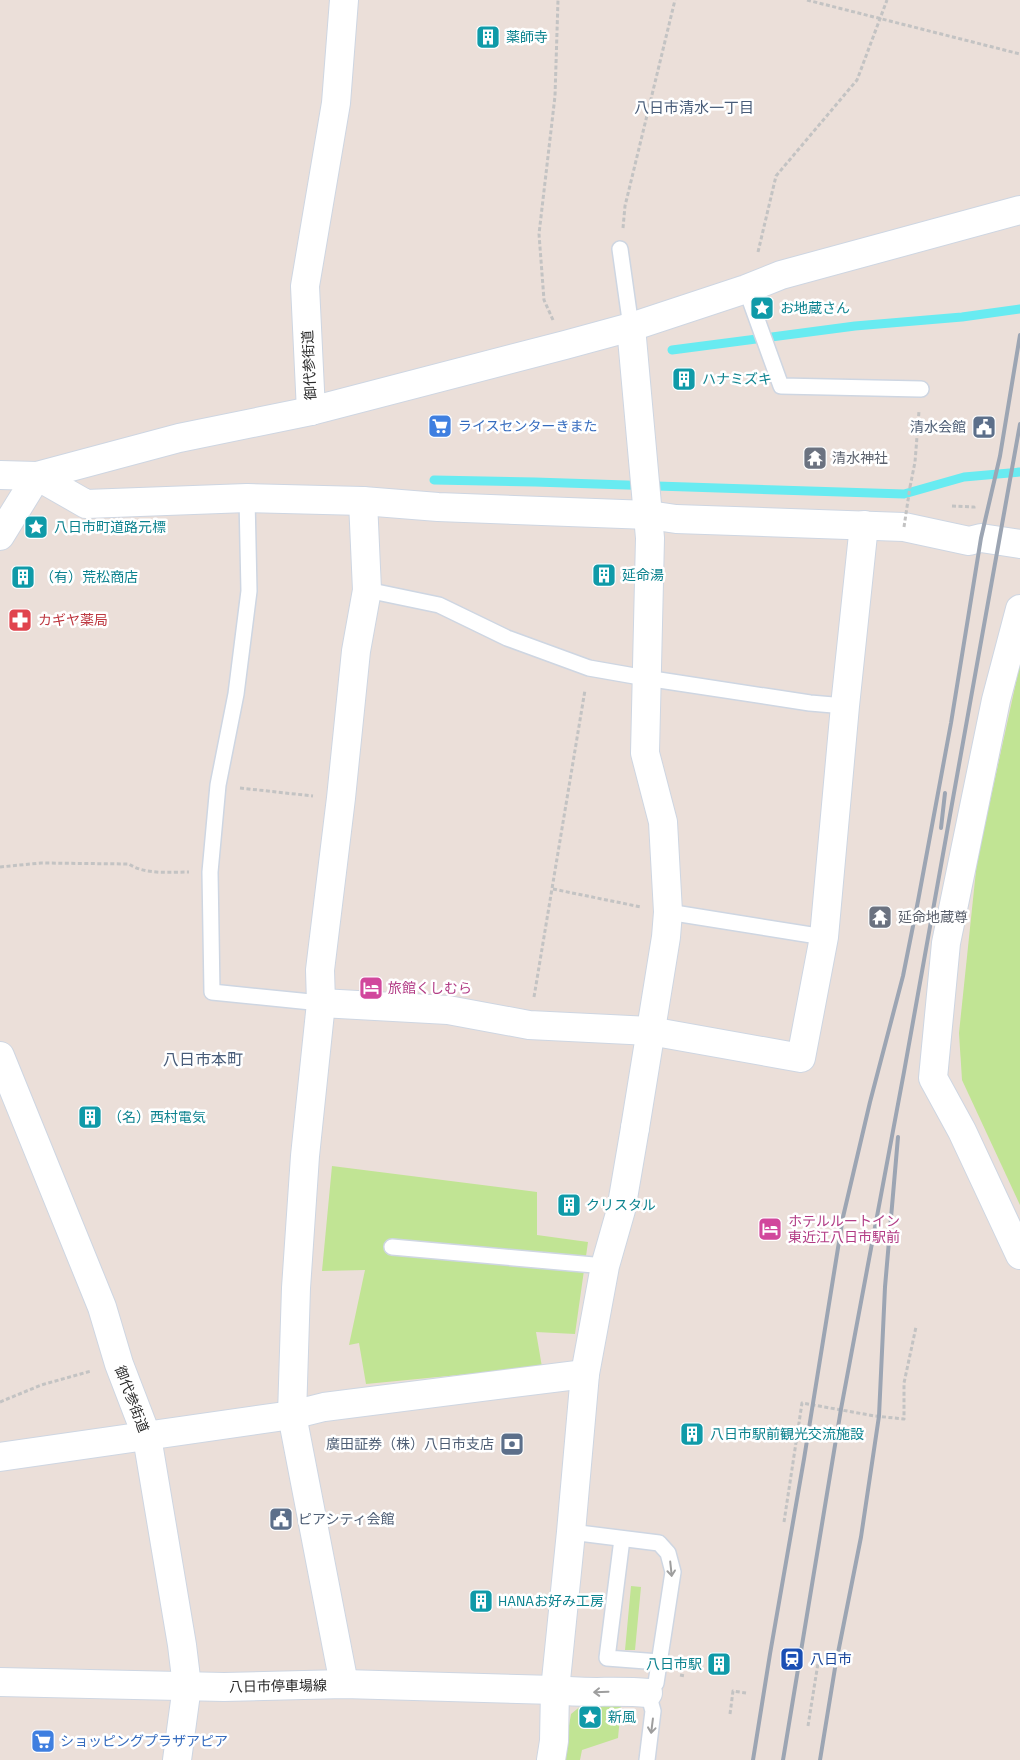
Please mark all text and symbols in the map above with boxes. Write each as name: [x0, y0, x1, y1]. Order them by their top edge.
building icon: 薬師寺: [475, 24, 501, 50]
place label: 薬師寺: [506, 28, 548, 46]
district label: 八日市清水一丁目: [634, 98, 754, 117]
place icon: お地蔵さん: [749, 295, 775, 321]
place label: お地蔵さん: [780, 299, 850, 317]
street label: 御代参街道: [298, 330, 320, 400]
building icon: ハナミズキ: [671, 366, 697, 392]
place label: ハナミズキ: [702, 370, 772, 388]
supermarket icon: ライスセンターきまた: [427, 413, 453, 439]
public building icon: 清水会館: [971, 414, 997, 440]
place label: ライスセンターきまた: [458, 417, 598, 435]
place label: 清水会館: [910, 418, 966, 436]
temple icon: 清水神社: [802, 445, 828, 471]
place label: 清水神社: [832, 449, 888, 467]
place icon: 八日市町道路元標: [23, 514, 49, 540]
place label: 八日市町道路元標: [54, 518, 166, 536]
building icon: 延命湯: [591, 562, 617, 588]
building icon: （有）荒松商店: [10, 564, 36, 590]
place label: 延命湯: [622, 566, 664, 584]
place label: （有）荒松商店: [40, 568, 138, 586]
pharmacy icon: カギヤ薬局: [7, 607, 33, 633]
place label: カギヤ薬局: [38, 611, 108, 629]
temple icon: 延命地蔵尊: [867, 904, 893, 930]
place label: 延命地蔵尊: [898, 908, 968, 926]
hotel icon: 旅館くしむら: [358, 975, 384, 1001]
place label: 旅館くしむら: [388, 979, 472, 997]
district label: 八日市本町: [163, 1049, 243, 1070]
building icon: （名）西村電気: [77, 1104, 103, 1130]
place label: （名）西村電気: [108, 1108, 206, 1126]
building icon: クリスタル: [556, 1192, 582, 1218]
place label: クリスタル: [586, 1196, 656, 1214]
place label: ホテルルートイン 東近江八日市駅前: [788, 1212, 900, 1246]
hotel icon: ホテルルートイン 東近江八日市駅前: [757, 1216, 783, 1242]
street label: 御代参街道: [111, 1363, 153, 1435]
building icon: 八日市駅前観光交流施設: [679, 1421, 705, 1447]
place label: 八日市駅前観光交流施設: [710, 1425, 864, 1443]
bank icon: 廣田証券（株）八日市支店: [499, 1431, 525, 1457]
place label: 廣田証券（株）八日市支店: [326, 1435, 494, 1453]
public building icon: ピアシティ会館: [268, 1506, 294, 1532]
place label: ピアシティ会館: [298, 1510, 395, 1528]
one-way arrow: [666, 1561, 676, 1577]
building icon: HANAお好み工房: [468, 1588, 494, 1614]
place label: HANAお好み工房: [498, 1592, 604, 1610]
station icon: 八日市: [779, 1646, 805, 1672]
place label: 八日市: [810, 1650, 852, 1668]
building icon: 八日市駅: [706, 1651, 732, 1677]
place label: 八日市駅: [646, 1655, 702, 1673]
street label: 八日市停車場線: [229, 1676, 327, 1696]
one-way arrow: [594, 1687, 610, 1697]
place icon: 新風: [577, 1704, 603, 1730]
place label: 新風: [608, 1708, 636, 1726]
one-way arrow: [647, 1718, 657, 1734]
supermarket icon: ショッピングプラザアピア: [30, 1728, 56, 1754]
place label: ショッピングプラザアピア: [60, 1732, 228, 1750]

